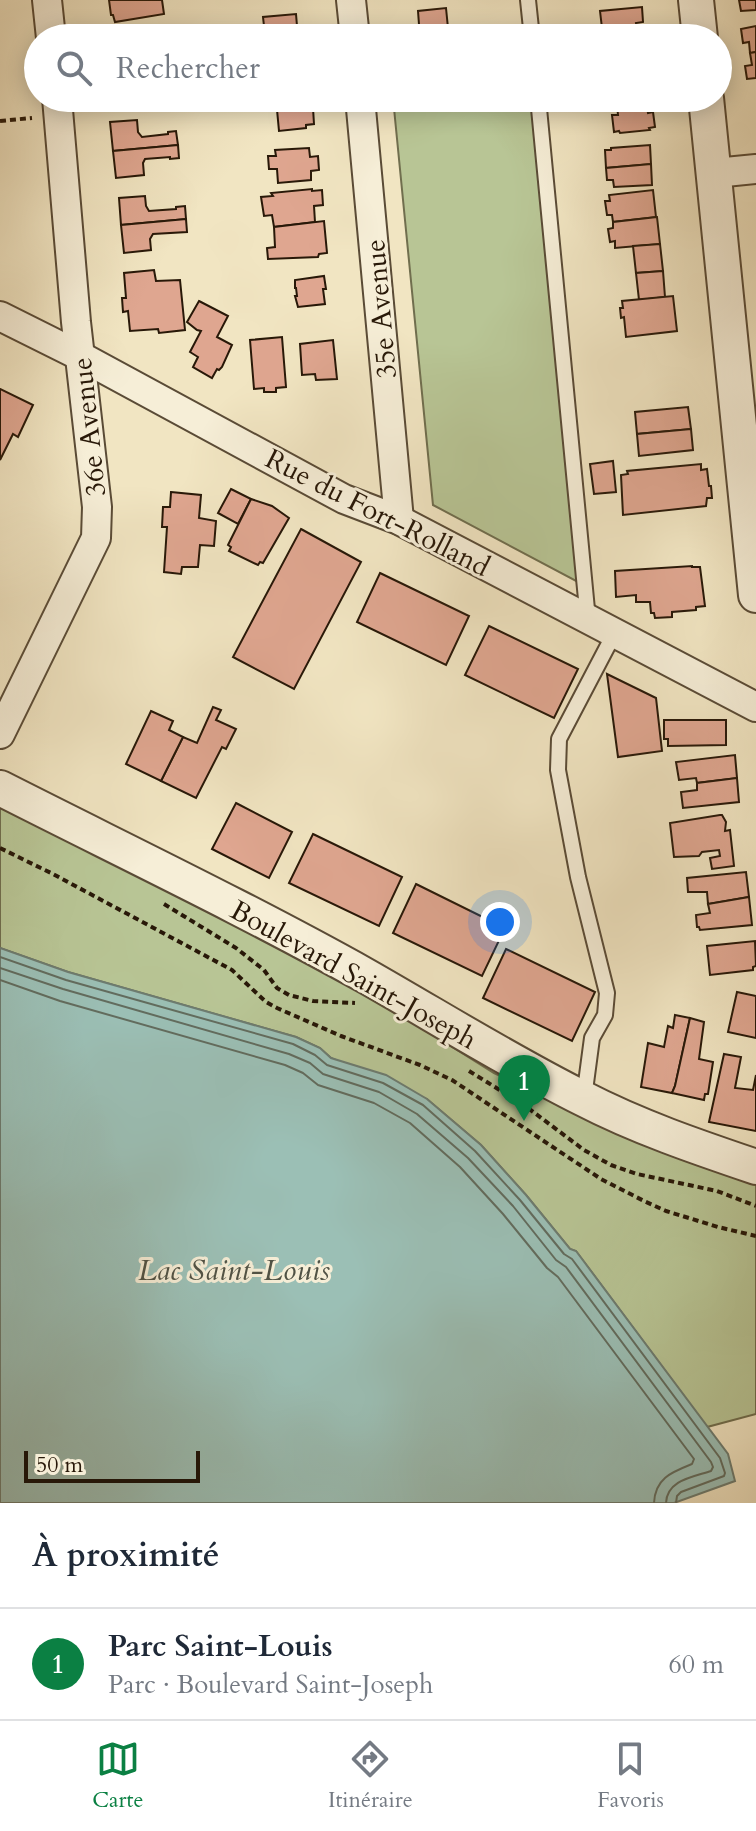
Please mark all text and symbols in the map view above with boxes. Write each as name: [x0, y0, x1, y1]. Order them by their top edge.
search box: [24, 24, 732, 112]
icon: search: [52, 46, 96, 90]
text: Rechercher: [116, 48, 260, 89]
street label: 35e Avenue: [356, 238, 406, 380]
street label: 36e Avenue: [63, 355, 115, 498]
street label: Rue du Fort-Rolland: [259, 440, 496, 586]
street label: Boulevard Saint-Joseph: [223, 891, 484, 1059]
your location: [480, 902, 520, 942]
pin: 1: [498, 1055, 550, 1121]
water label: Lac Saint-Louis: [138, 1250, 330, 1291]
scale bar: [24, 1447, 200, 1483]
text: 50 m: [36, 1450, 83, 1480]
text: À proximité: [32, 1532, 219, 1578]
text: Parc Saint-Louis: [108, 1626, 333, 1667]
text: 1: [51, 1647, 65, 1682]
text: 60 m: [668, 1647, 724, 1682]
text: Parc · Boulevard Saint-Joseph: [108, 1667, 433, 1702]
tab: Carte: [92, 1737, 143, 1815]
tab: Itinéraire: [328, 1737, 413, 1815]
tab: Favoris: [597, 1737, 664, 1815]

